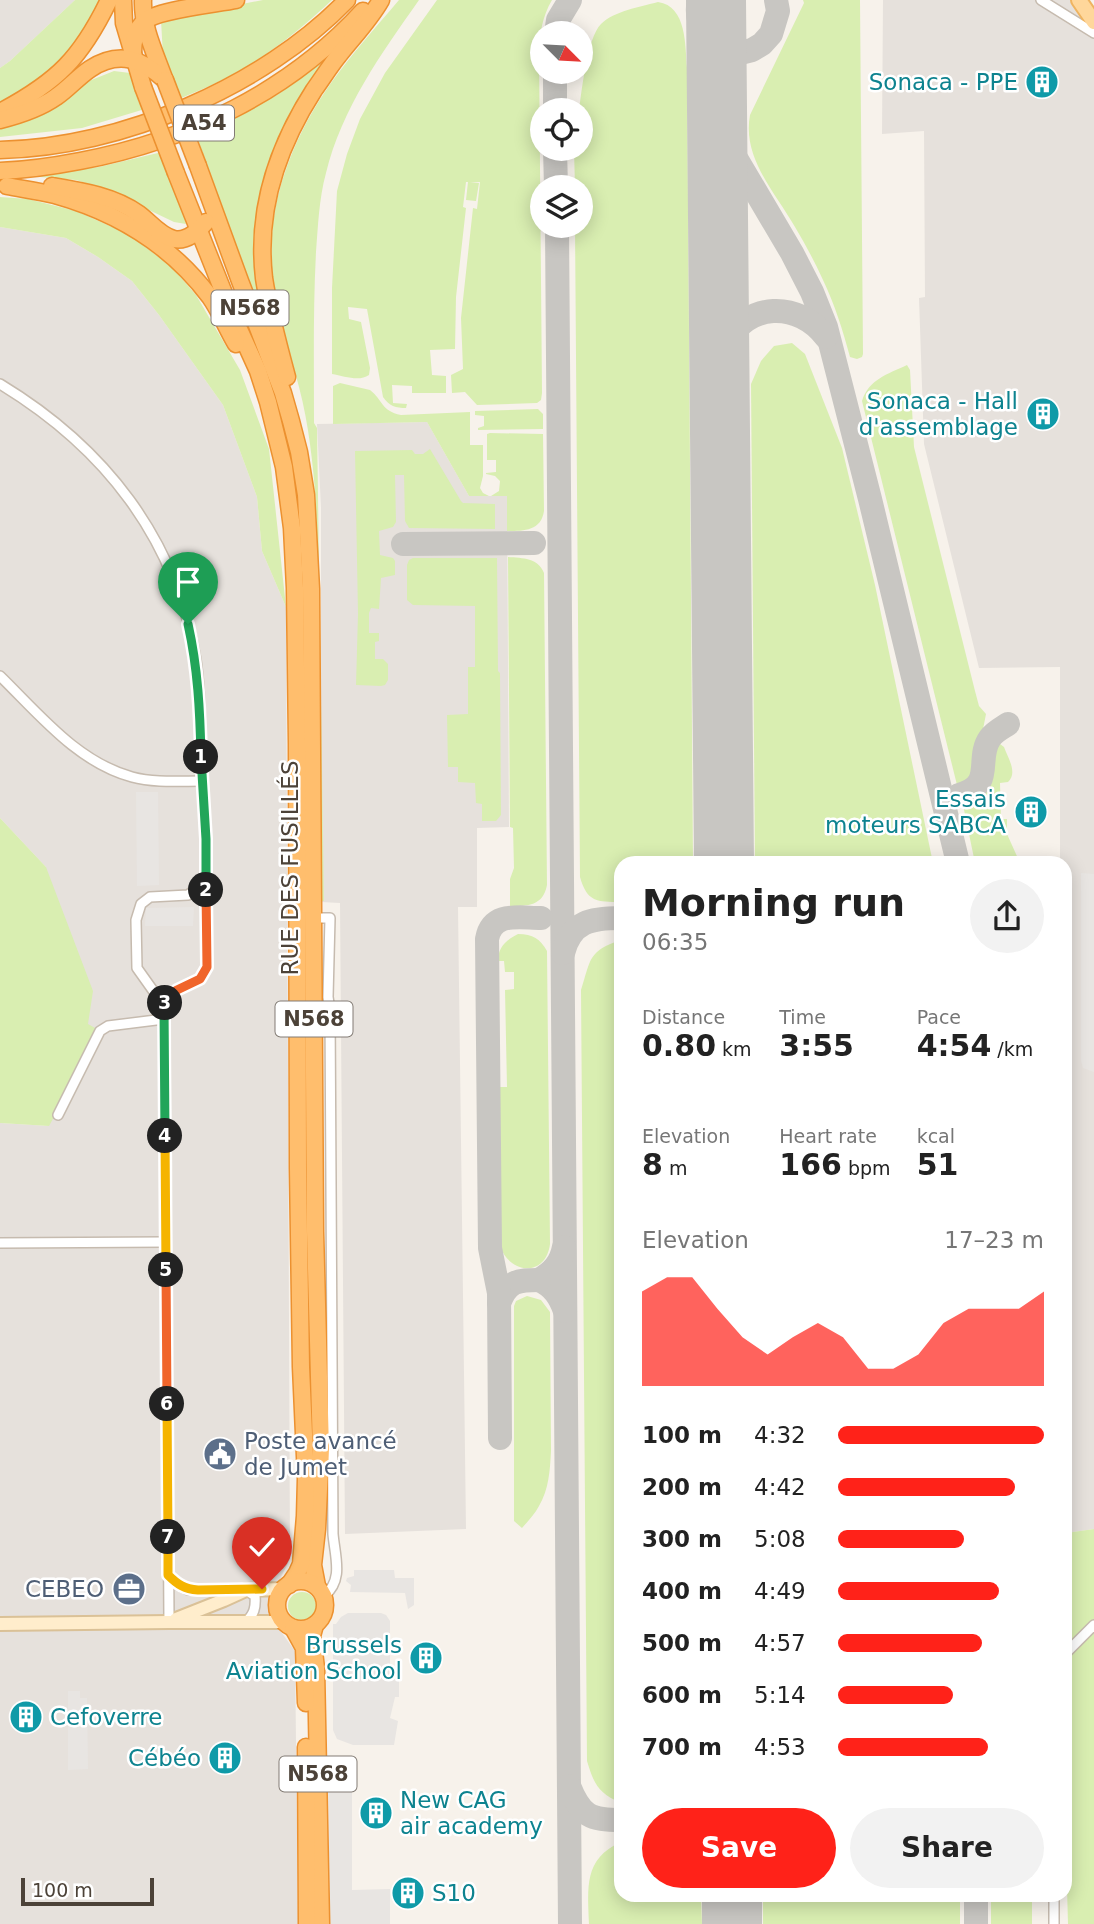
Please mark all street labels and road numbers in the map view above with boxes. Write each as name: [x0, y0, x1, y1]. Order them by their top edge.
road number: A54: [174, 106, 234, 140]
road number: N568: [212, 290, 288, 326]
street label: RUE DES FUSILLÉS: [276, 760, 303, 976]
road number: N568: [276, 1002, 352, 1036]
road number: N568: [280, 1756, 356, 1792]

